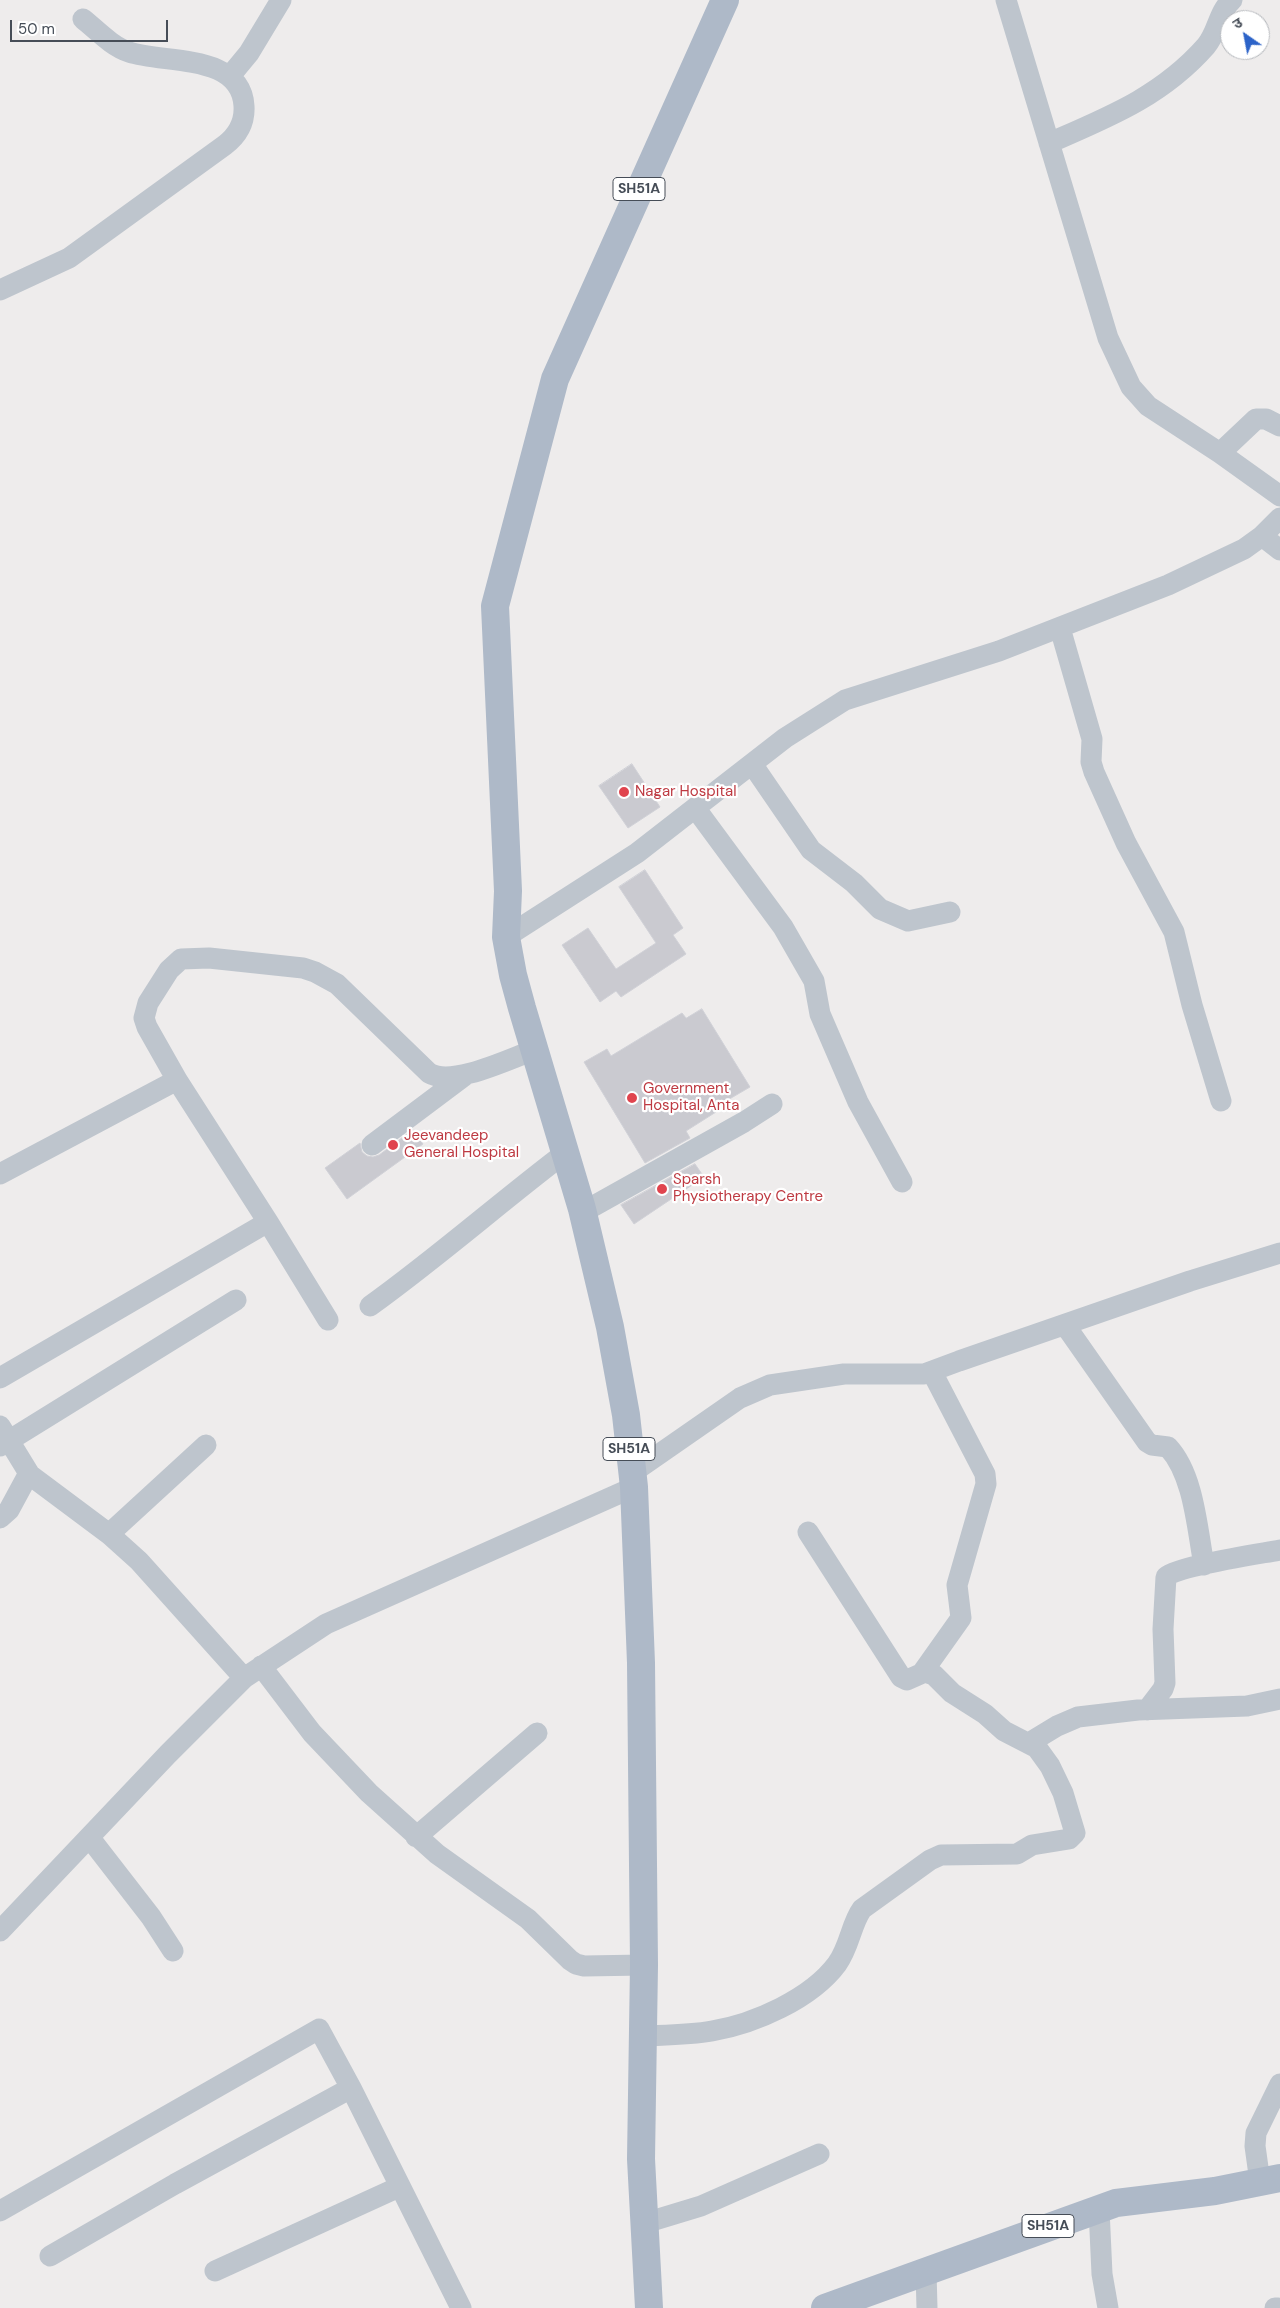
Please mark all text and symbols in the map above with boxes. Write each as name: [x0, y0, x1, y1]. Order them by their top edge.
scale bar: [12, 10, 170, 42]
north arrow: [1220, 10, 1270, 60]
text: उ: [1229, 13, 1246, 33]
text: 50 m: [18, 19, 55, 39]
road number: SH51A: [613, 178, 665, 200]
place label: Nagar Hospital: [635, 783, 737, 801]
marker: Nagar Hospital: [617, 785, 631, 799]
place label: Government Hospital, Anta: [643, 1080, 739, 1115]
marker: Government Hospital, Anta: [625, 1091, 639, 1105]
place label: Jeevandeep General Hospital: [404, 1127, 519, 1162]
marker: Jeevandeep General Hospital: [386, 1138, 400, 1152]
place label: Sparsh Physiotherapy Centre: [673, 1171, 823, 1206]
marker: Sparsh Physiotherapy Centre: [655, 1182, 669, 1196]
road number: SH51A: [603, 1438, 655, 1460]
road number: SH51A: [1022, 2214, 1074, 2238]

